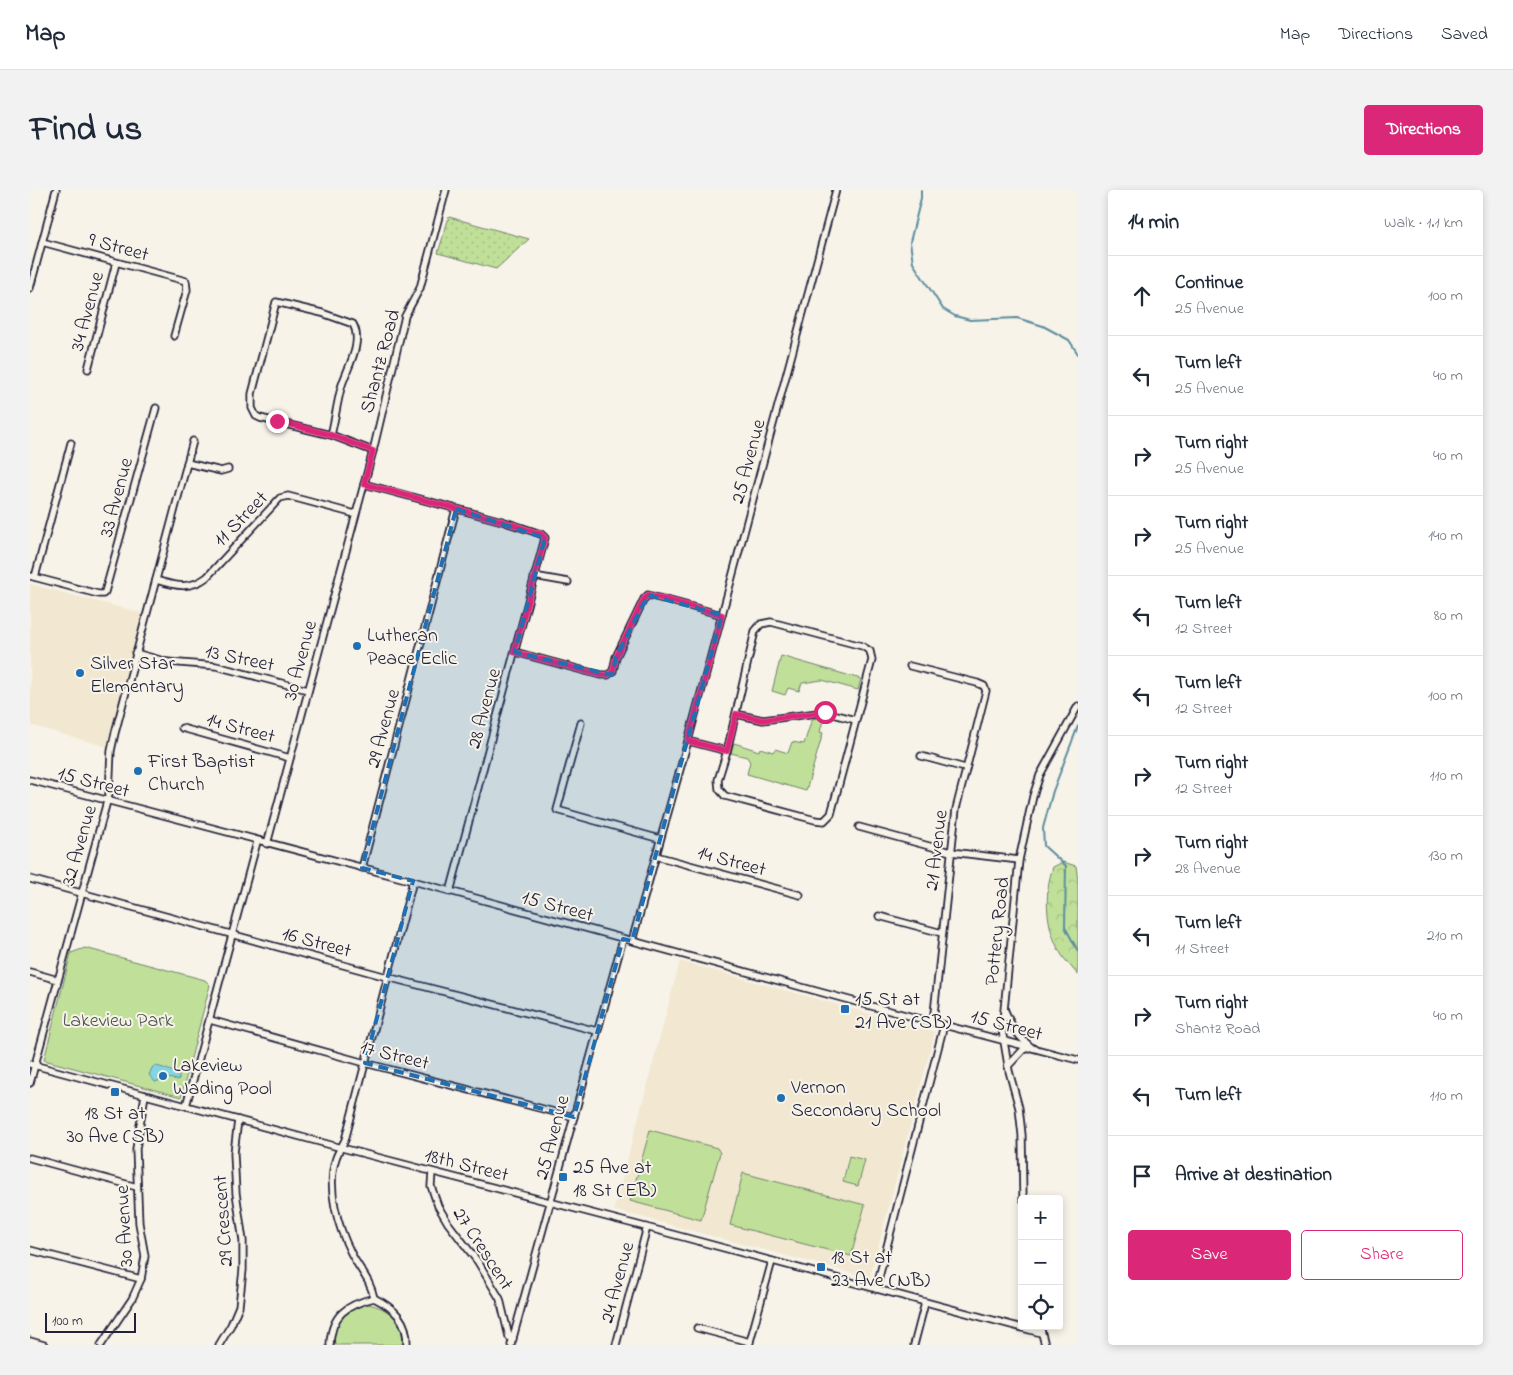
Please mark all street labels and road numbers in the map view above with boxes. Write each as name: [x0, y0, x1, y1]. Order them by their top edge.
street label: 9 Street: [85, 226, 152, 270]
street label: 34 Avenue: [64, 269, 113, 355]
street label: Shantz Road: [354, 306, 409, 417]
street label: 25 Avenue: [724, 416, 775, 507]
street label: 33 Avenue: [93, 455, 142, 541]
street label: 11 Street: [208, 485, 276, 554]
street label: 30 Avenue: [277, 617, 326, 704]
street label: 13 Street: [202, 638, 277, 681]
street label: 28 Avenue: [461, 665, 510, 752]
street label: 29 Avenue: [360, 686, 409, 771]
street label: 14 Street: [203, 706, 278, 753]
street label: 15 Street: [54, 760, 133, 807]
street label: 32 Avenue: [55, 802, 106, 890]
street label: 21 Avenue: [918, 808, 957, 892]
street label: 14 Street: [694, 839, 769, 886]
street label: Pottery Road: [978, 876, 1019, 987]
street label: 15 Street: [518, 884, 597, 931]
street label: 16 Street: [279, 920, 354, 967]
street label: 15 Street: [967, 1003, 1046, 1050]
street label: 17 Street: [357, 1034, 432, 1079]
street label: 25 Avenue: [528, 1092, 579, 1183]
street label: 18th Street: [421, 1142, 512, 1191]
street label: 29 Crescent: [207, 1174, 242, 1268]
street label: 30 Avenue: [109, 1184, 142, 1267]
street label: 27 Crescent: [444, 1202, 520, 1297]
street label: 24 Avenue: [594, 1239, 643, 1326]

